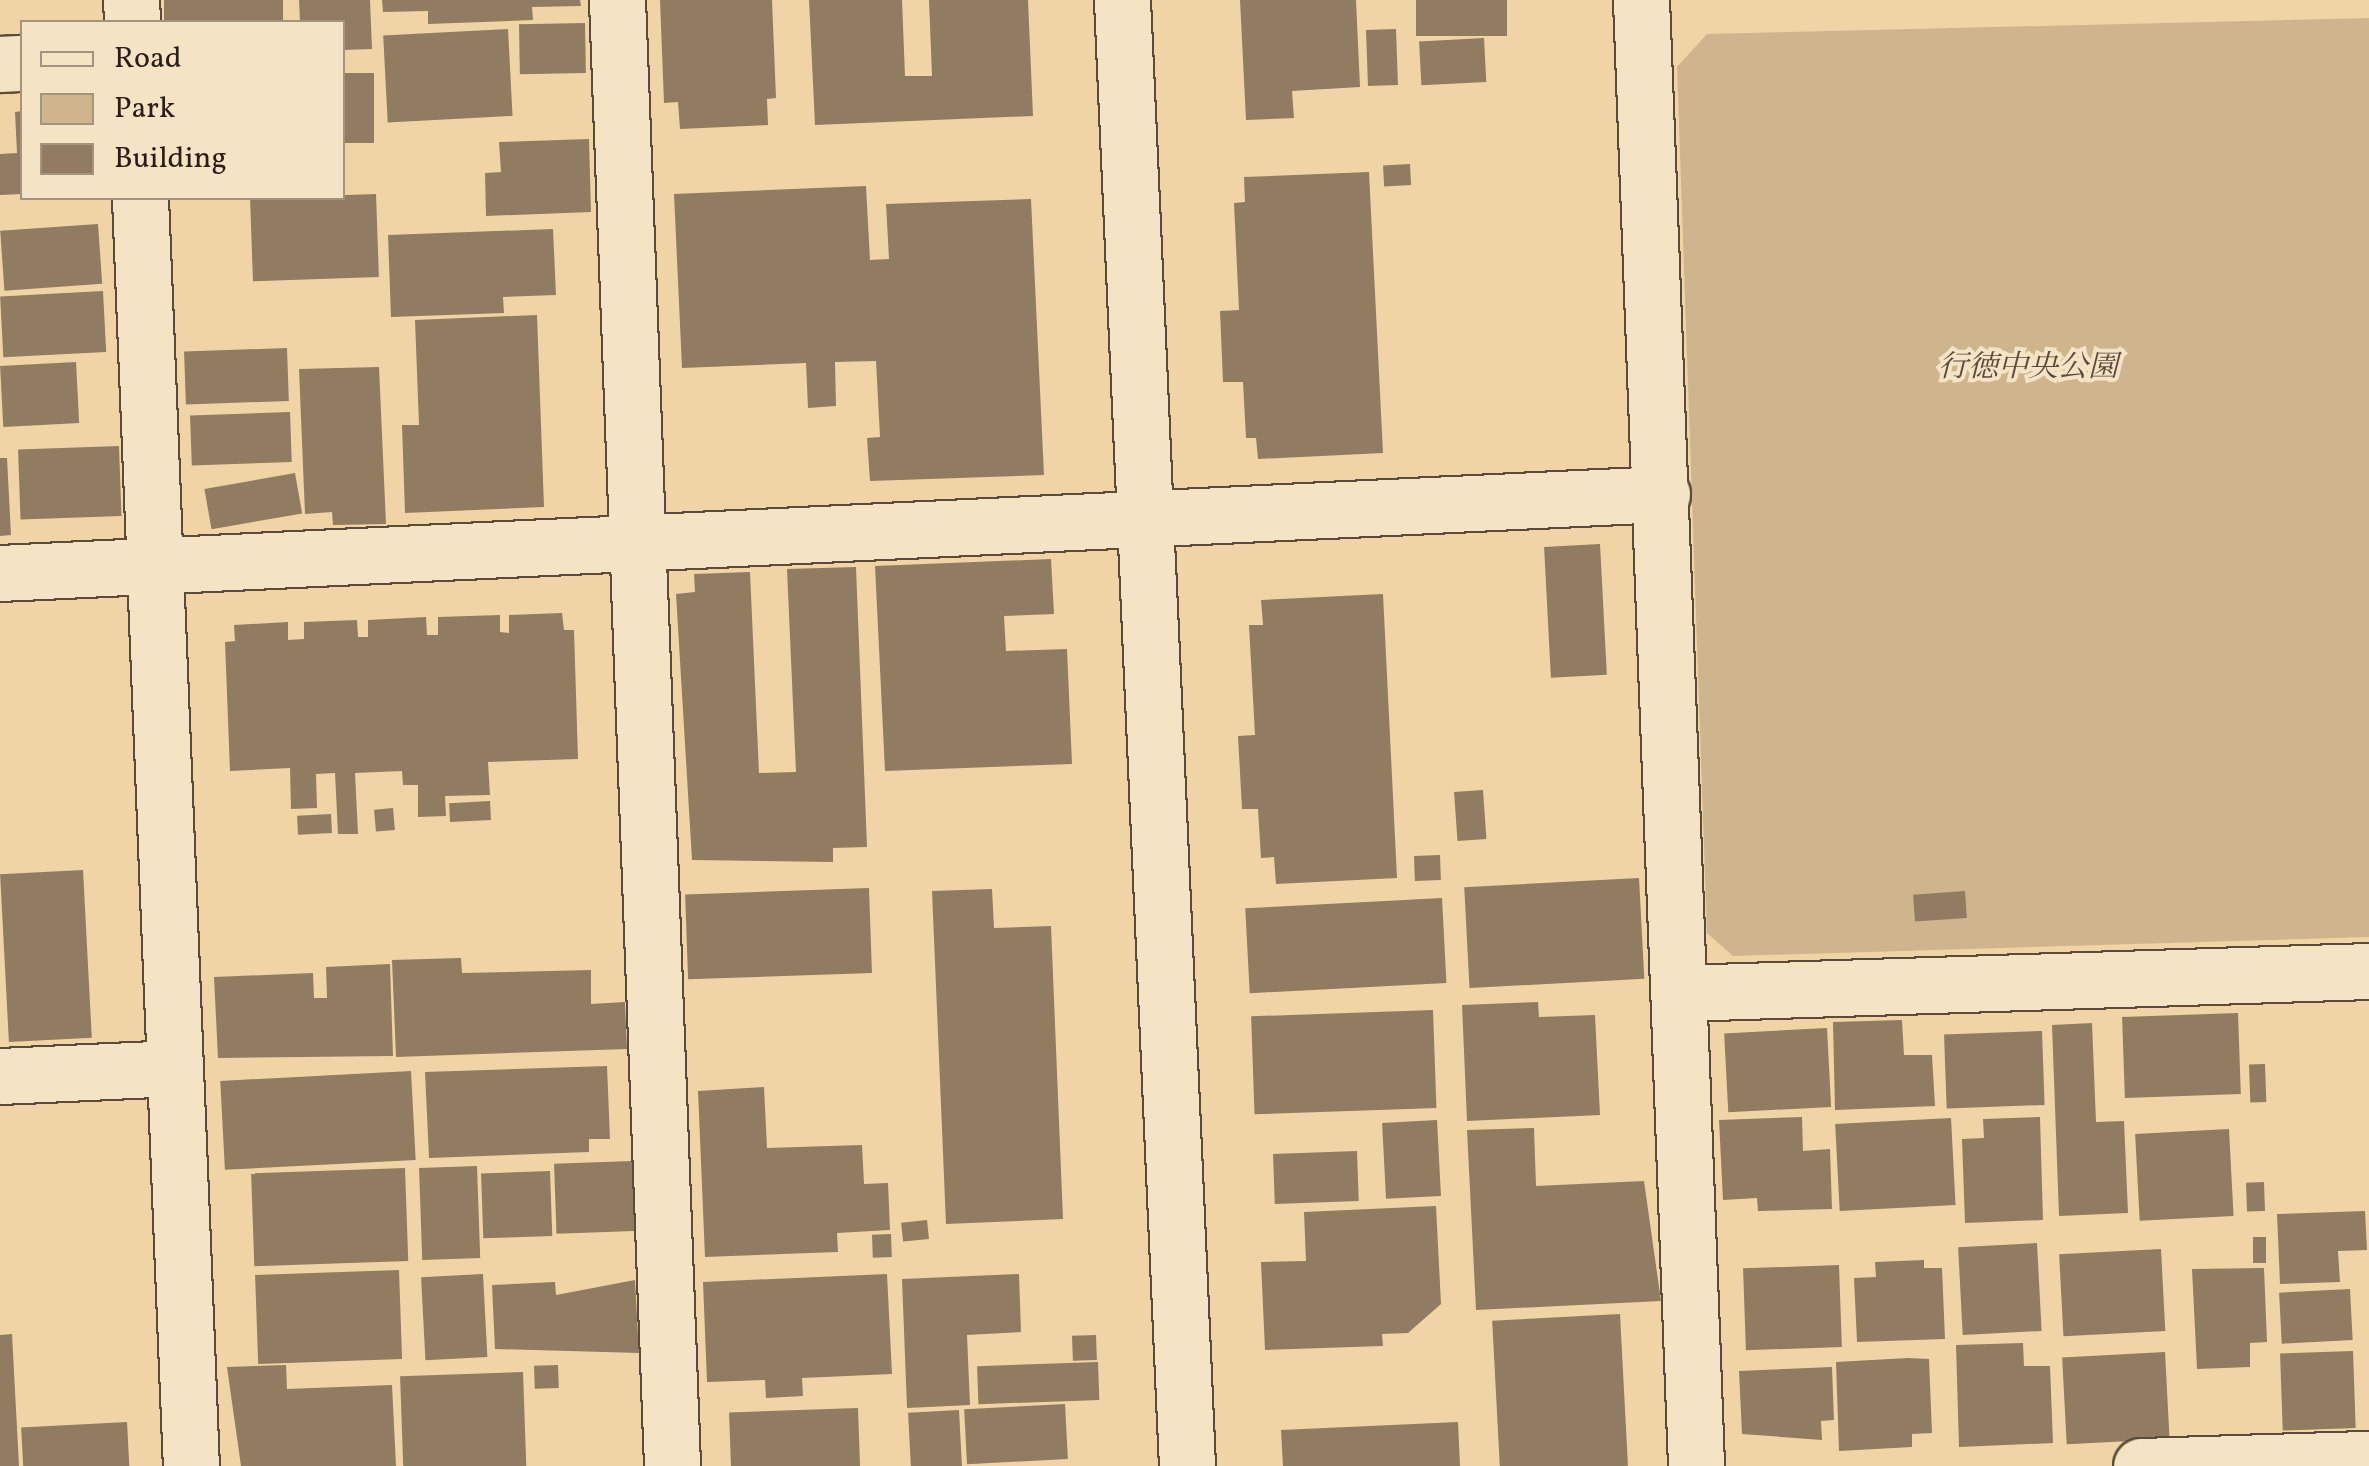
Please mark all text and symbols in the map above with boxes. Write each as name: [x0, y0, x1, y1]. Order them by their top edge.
legend: [20, 20, 345, 200]
text: Road: [114, 38, 182, 80]
text: Park: [114, 88, 175, 130]
text: Building: [114, 138, 227, 180]
park label: 行徳中央公園: [1938, 350, 2118, 386]

